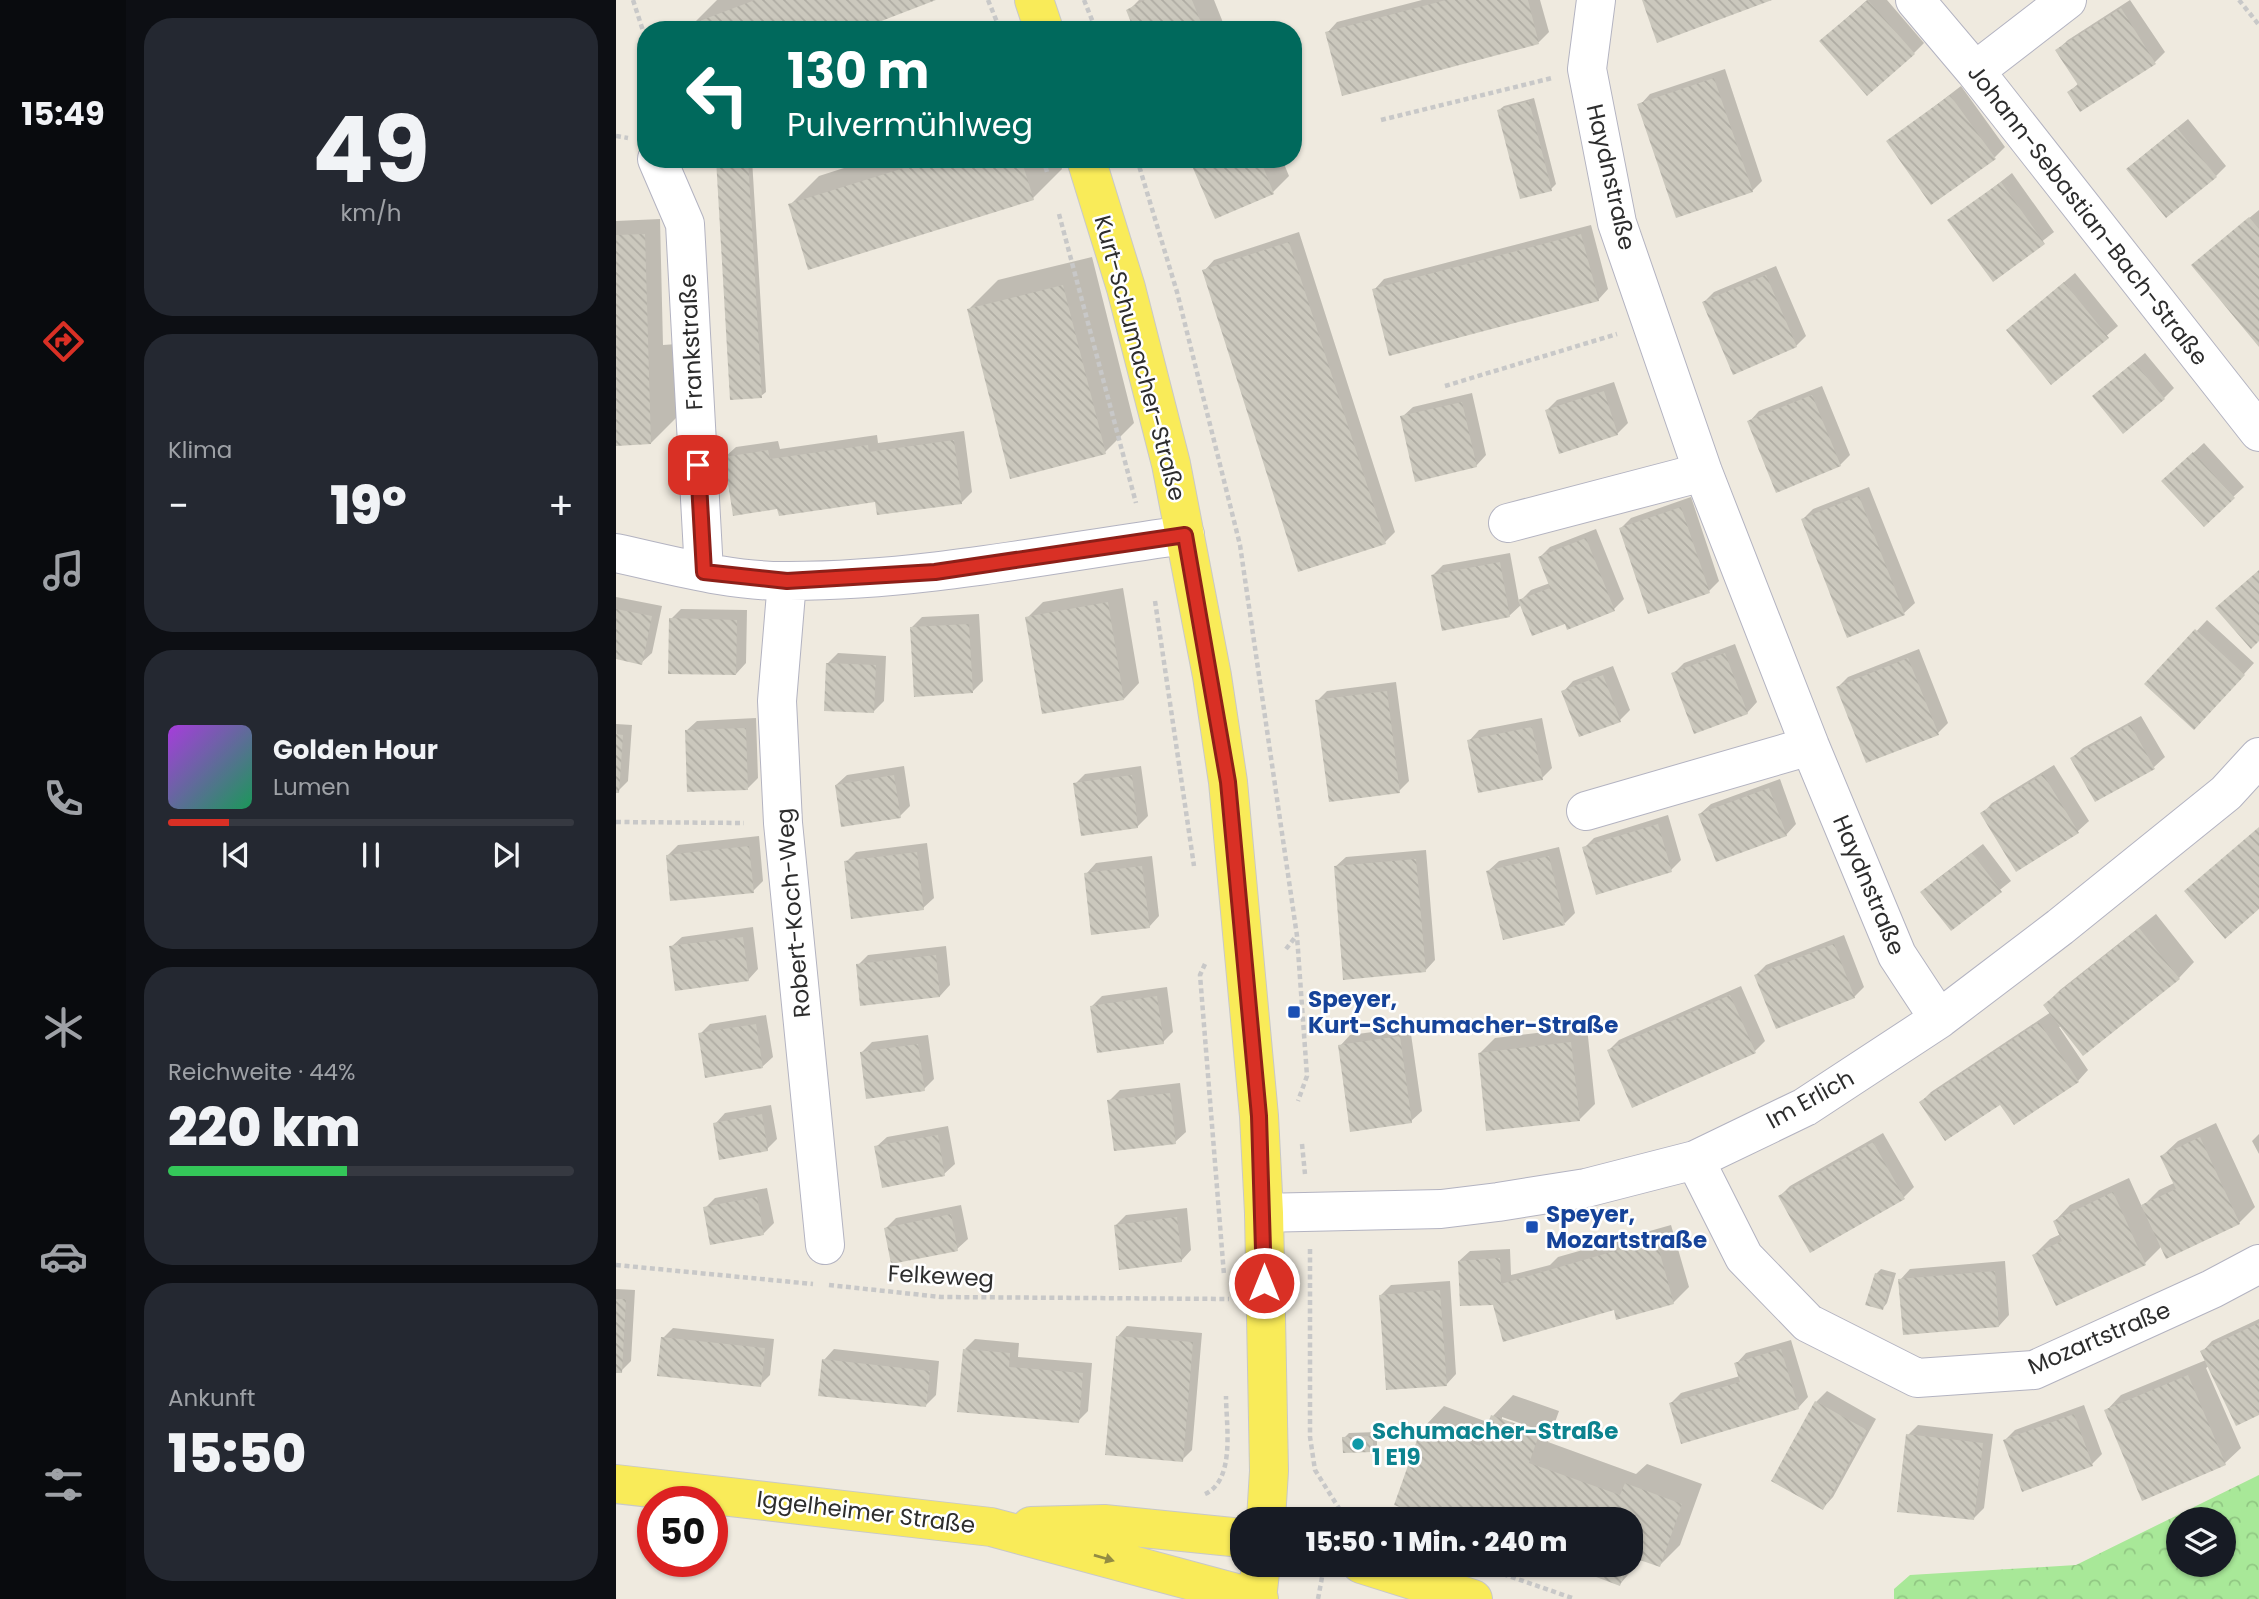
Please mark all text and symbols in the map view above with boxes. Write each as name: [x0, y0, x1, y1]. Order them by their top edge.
text: 130 m: [787, 37, 929, 105]
icon: left: [672, 49, 763, 140]
street label: Johann-Sebastian-Bach-Straße: [1960, 58, 2216, 372]
text: 49: [312, 86, 430, 214]
text: 15:49: [21, 91, 105, 136]
street label: Haydnstraße: [1579, 101, 1643, 253]
text: Pulvermühlweg: [787, 102, 1033, 147]
text: km/h: [340, 197, 402, 229]
street label: Kurt-Schumacher-Straße: [1086, 212, 1194, 504]
street label: Frankstraße: [671, 273, 711, 411]
icon: directions: [39, 317, 88, 366]
text: Klima: [168, 434, 232, 466]
pin: [668, 435, 728, 495]
icon: arrive: [679, 446, 717, 484]
text: 19°: [330, 469, 407, 542]
text: −: [168, 479, 189, 532]
text: +: [548, 479, 574, 532]
icon: music: [39, 546, 88, 595]
text: Golden Hour: [273, 732, 438, 768]
text: Lumen: [273, 771, 350, 803]
icon: phone: [39, 774, 88, 823]
street label: Robert-Koch-Weg: [768, 807, 818, 1019]
street label: Haydnstraße: [1825, 810, 1913, 960]
icon: previous: [217, 836, 255, 874]
icon: pause: [352, 836, 390, 874]
icon: next: [487, 836, 525, 874]
place label: Speyer, Kurt-Schumacher-Straße: [1308, 983, 1618, 1041]
icon: climate: [39, 1003, 88, 1052]
marker: Speyer, Kurt-Schumacher-Straße: [1286, 1004, 1302, 1020]
text: Reichweite · 44%: [168, 1056, 356, 1088]
street label: Im Erlich: [1760, 1062, 1860, 1136]
text: 220 km: [168, 1091, 360, 1164]
place label: Speyer, Mozartstraße: [1546, 1198, 1707, 1256]
marker: Speyer, Mozartstraße: [1524, 1219, 1540, 1235]
icon: car: [39, 1232, 88, 1281]
position arrow: [1227, 1246, 1301, 1320]
street label: Felkeweg: [887, 1257, 995, 1295]
street label: Mozartstraße: [2023, 1294, 2175, 1382]
text: Ankunft: [168, 1382, 255, 1414]
place label: Schumacher-Straße 1 E19: [1372, 1415, 1618, 1473]
text: 15:50: [168, 1417, 306, 1490]
marker: Schumacher-Straße 1 E19: [1350, 1436, 1366, 1452]
icon: filters: [39, 1460, 88, 1509]
street label: Iggelheimer Straße: [755, 1483, 977, 1541]
speed limit sign: 50: [637, 1486, 728, 1577]
map controls: [2166, 1507, 2236, 1577]
button: layers: [2166, 1507, 2236, 1577]
text: 15:50 · 1 Min. · 240 m: [1306, 1524, 1567, 1560]
one-way arrow: [1093, 1554, 1114, 1564]

